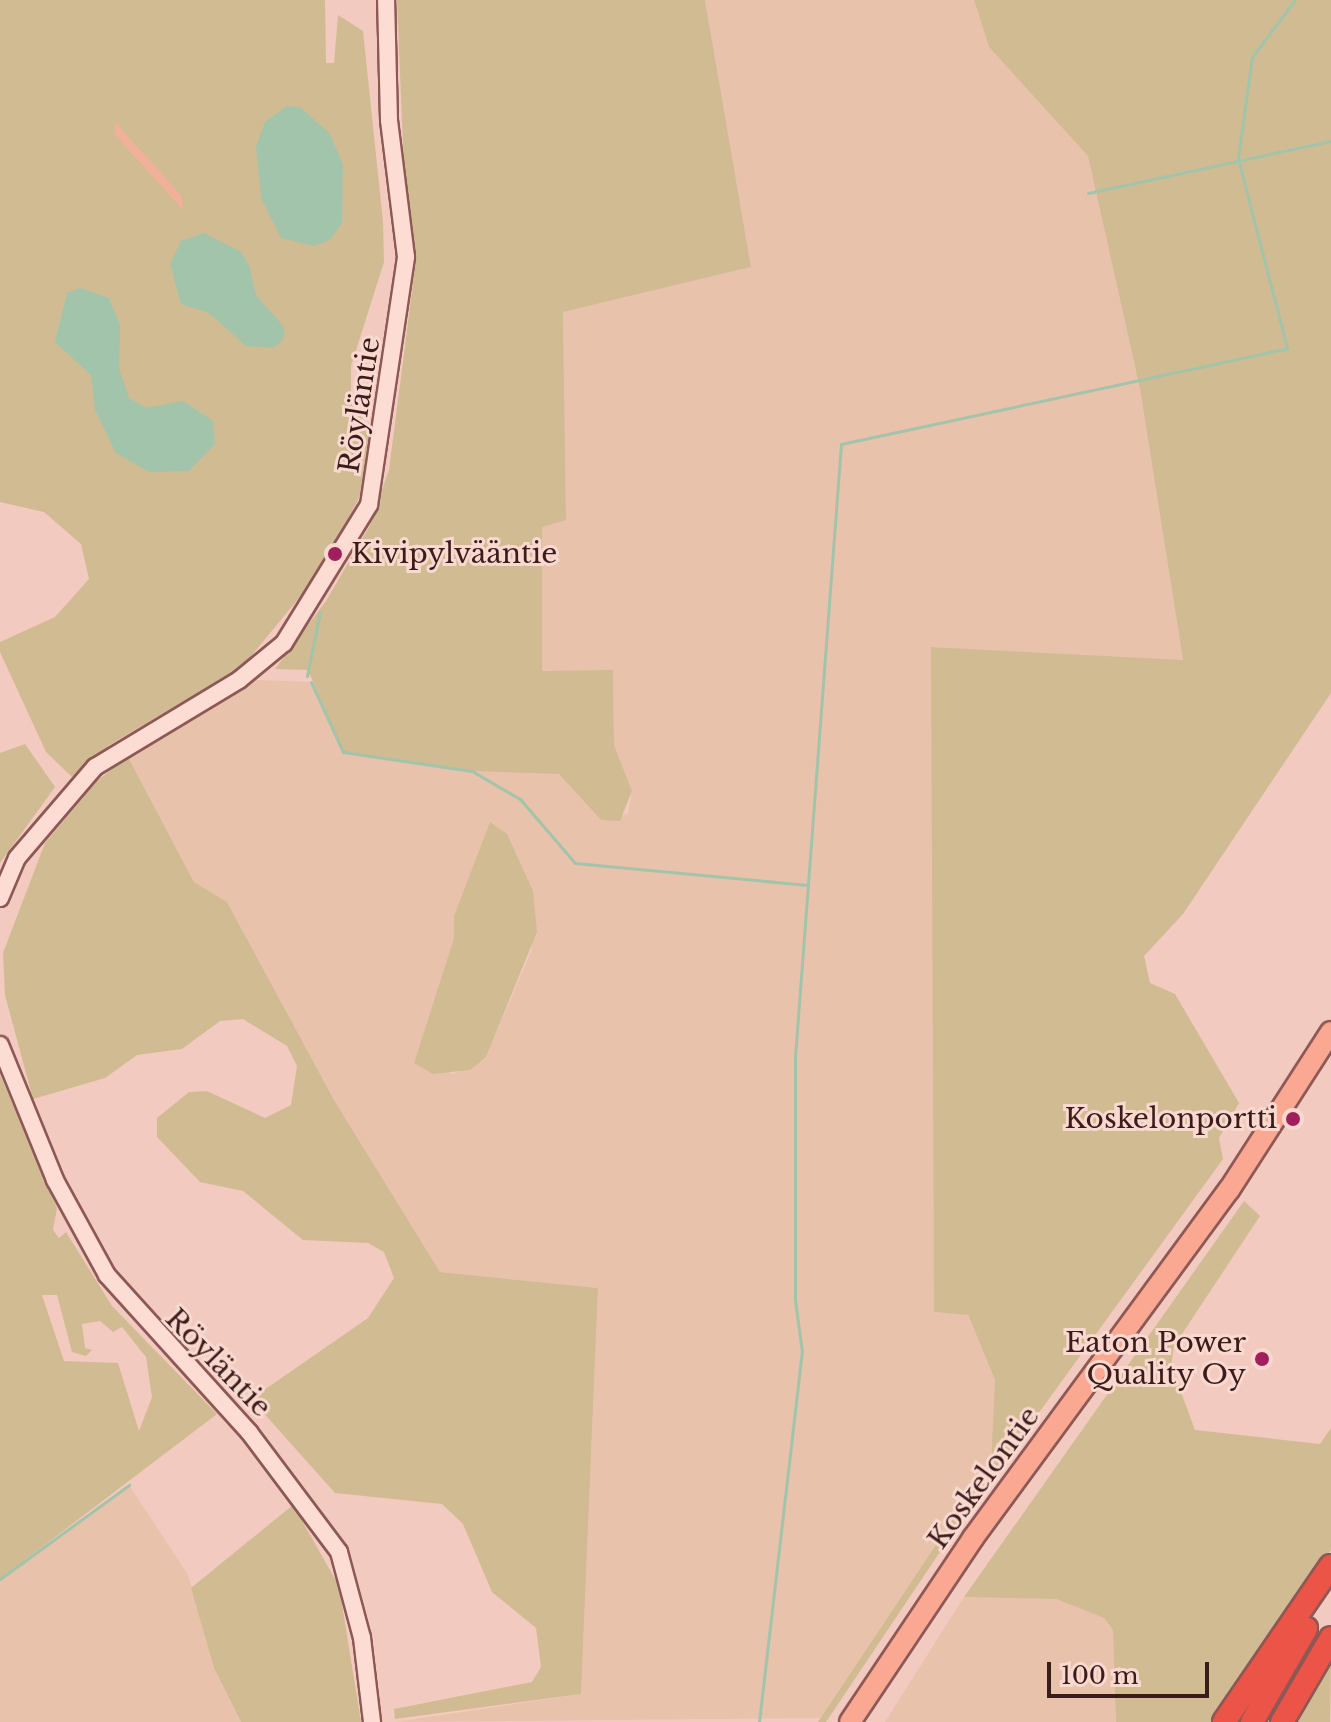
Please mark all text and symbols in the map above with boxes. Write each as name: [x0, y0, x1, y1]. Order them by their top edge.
street label: Röyläntie: [333, 335, 387, 475]
place label: Kivipylvääntie: [351, 537, 557, 571]
marker: Kivipylvääntie: [326, 545, 344, 563]
place label: Koskelonportti: [1065, 1102, 1277, 1136]
marker: Koskelonportti: [1284, 1110, 1302, 1128]
street label: Röyläntie: [158, 1302, 278, 1424]
place label: Eaton Power Quality Oy: [1065, 1326, 1246, 1392]
marker: Eaton Power Quality Oy: [1253, 1350, 1271, 1368]
street label: Koskelontie: [921, 1401, 1047, 1555]
scale bar: [1051, 1646, 1213, 1696]
text: 100 m: [1061, 1661, 1139, 1690]

